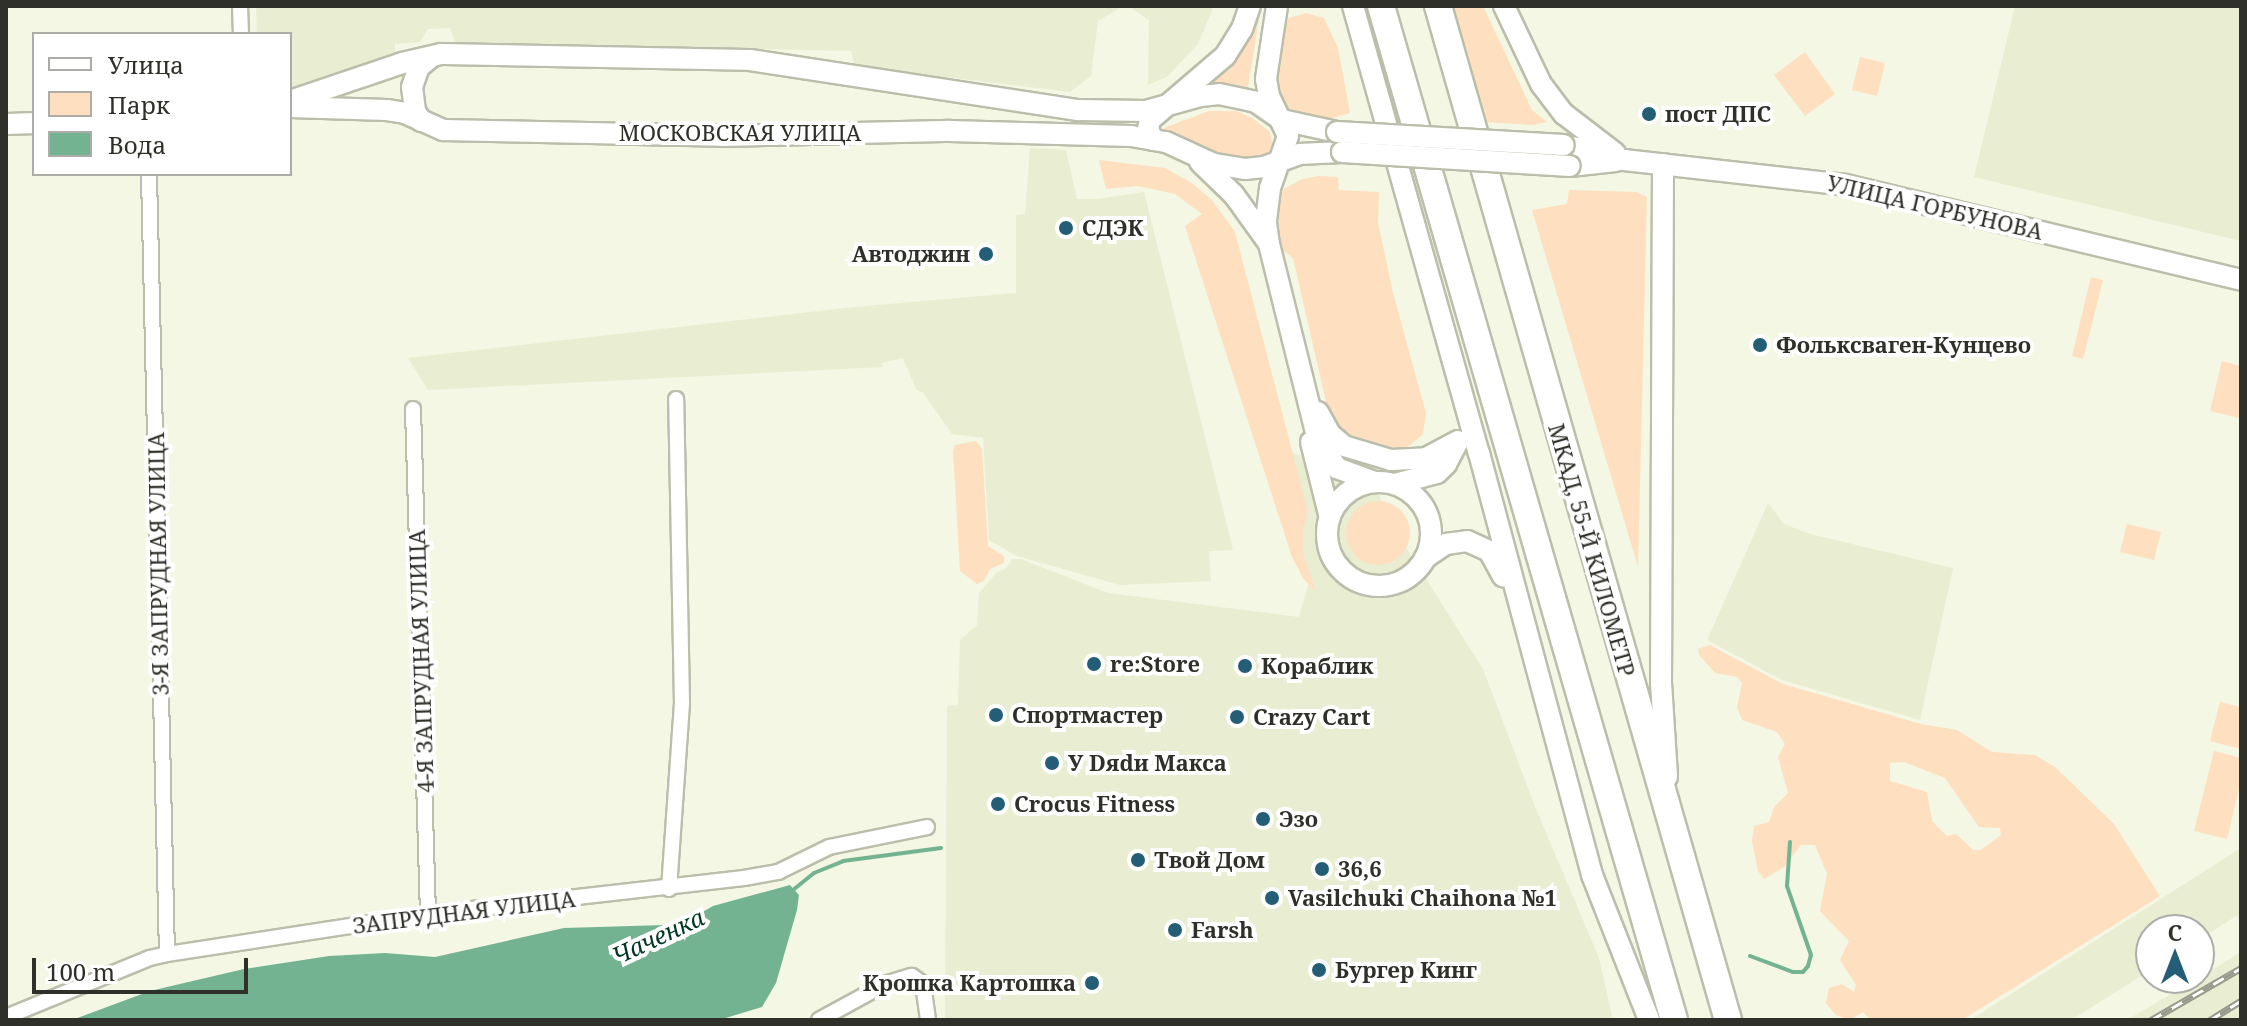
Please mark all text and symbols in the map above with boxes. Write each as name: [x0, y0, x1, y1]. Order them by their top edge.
legend: [32, 32, 292, 176]
text: Улица: [108, 48, 184, 81]
text: Парк: [108, 88, 170, 121]
place label: пост ДПС: [1665, 101, 1771, 127]
marker: пост ДПС: [1640, 105, 1658, 123]
street label: МОСКОВСКАЯ УЛИЦА: [619, 120, 861, 146]
text: Вода: [108, 128, 166, 161]
street label: УЛИЦА ГОРБУНОВА: [1825, 169, 2045, 245]
place label: СДЭК: [1082, 215, 1144, 241]
marker: СДЭК: [1057, 219, 1075, 237]
place label: Автоджин: [852, 241, 970, 267]
marker: Автоджин: [977, 245, 995, 263]
place label: Фольксваген-Кунцево: [1776, 332, 2031, 358]
marker: Фольксваген-Кунцево: [1751, 336, 1769, 354]
street label: МКАД, 55-Й КИЛОМЕТР: [1543, 420, 1641, 680]
street label: 3-Я ЗАПРУДНАЯ УЛИЦА: [143, 432, 173, 696]
street label: 4-Я ЗАПРУДНАЯ УЛИЦА: [403, 529, 439, 793]
place label: re:Store: [1110, 651, 1200, 677]
place label: Кораблик: [1261, 653, 1373, 679]
marker: re:Store: [1085, 655, 1103, 673]
marker: Кораблик: [1236, 657, 1254, 675]
place label: Спортмастер: [1012, 702, 1163, 728]
place label: Crazy Cart: [1253, 704, 1370, 730]
marker: Спортмастер: [987, 706, 1005, 724]
marker: Crazy Cart: [1228, 708, 1246, 726]
place label: У Dяdи Макса: [1068, 750, 1227, 776]
marker: У Dяdи Макса: [1043, 754, 1061, 772]
place label: Crocus Fitness: [1014, 791, 1175, 817]
marker: Crocus Fitness: [989, 795, 1007, 813]
place label: Эзо: [1279, 806, 1318, 832]
marker: Эзо: [1254, 810, 1272, 828]
place label: Твой Дом: [1154, 847, 1265, 873]
marker: Твой Дом: [1129, 851, 1147, 869]
place label: 36,6: [1338, 856, 1382, 882]
marker: 36,6: [1313, 860, 1331, 878]
street label: ЗАПРУДНАЯ УЛИЦА: [351, 885, 577, 939]
place label: Vasilchuki Chaihona №1: [1288, 885, 1557, 911]
marker: Vasilchuki Chaihona №1: [1263, 889, 1281, 907]
water label: Чаченка: [607, 902, 709, 970]
north arrow: [2135, 914, 2215, 994]
place label: Farsh: [1191, 917, 1254, 943]
text: С: [2168, 917, 2182, 947]
marker: Farsh: [1166, 921, 1184, 939]
scale bar: [36, 942, 252, 992]
text: 100 m: [46, 955, 115, 988]
place label: Бургер Кинг: [1335, 957, 1477, 983]
marker: Бургер Кинг: [1310, 961, 1328, 979]
place label: Крошка Картошка: [863, 970, 1076, 996]
marker: Крошка Картошка: [1083, 974, 1101, 992]

